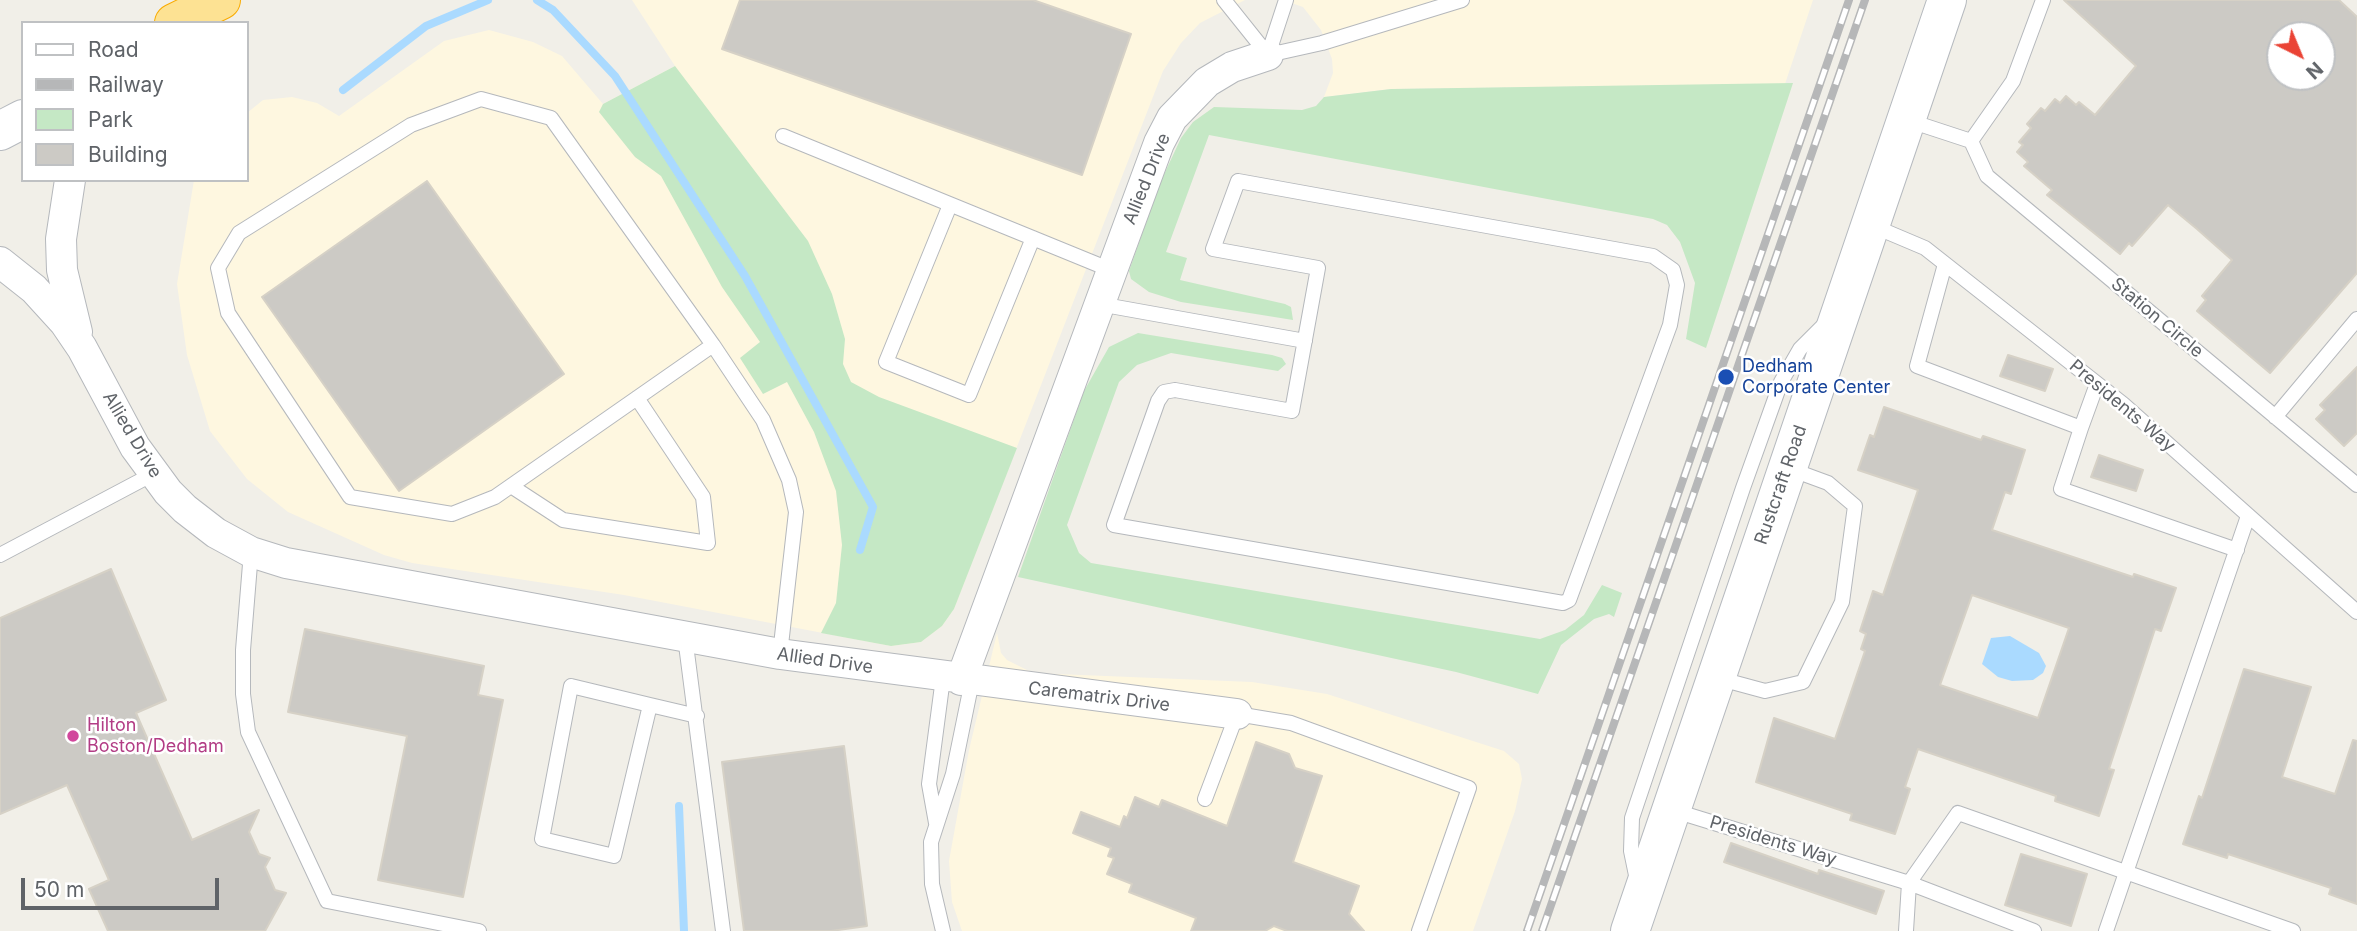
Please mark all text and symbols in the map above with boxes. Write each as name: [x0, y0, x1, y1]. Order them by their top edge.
legend: [21, 21, 248, 182]
north arrow: [2266, 21, 2336, 91]
text: Road: [88, 37, 139, 62]
text: N: [2301, 57, 2327, 84]
text: Railway: [88, 72, 164, 97]
text: Park: [88, 107, 133, 132]
street label: Allied Drive: [1119, 130, 1175, 228]
text: Building: [88, 142, 168, 167]
street label: Station Circle: [2107, 273, 2207, 363]
street label: Presidents Way: [2065, 355, 2179, 457]
place label: Dedham Corporate Center: [1742, 356, 1890, 398]
marker: Dedham Corporate Center: [1716, 367, 1736, 387]
street label: Allied Drive: [98, 388, 166, 482]
street label: Rustcraft Road: [1750, 422, 1812, 548]
street label: Allied Drive: [776, 644, 874, 678]
street label: Carematrix Drive: [1027, 678, 1171, 716]
place label: Hilton Boston/Dedham: [87, 715, 224, 758]
marker: Hilton Boston/Dedham: [65, 728, 81, 744]
street label: Presidents Way: [1707, 811, 1839, 871]
scale bar: [24, 864, 222, 908]
text: 50 m: [34, 877, 84, 902]

